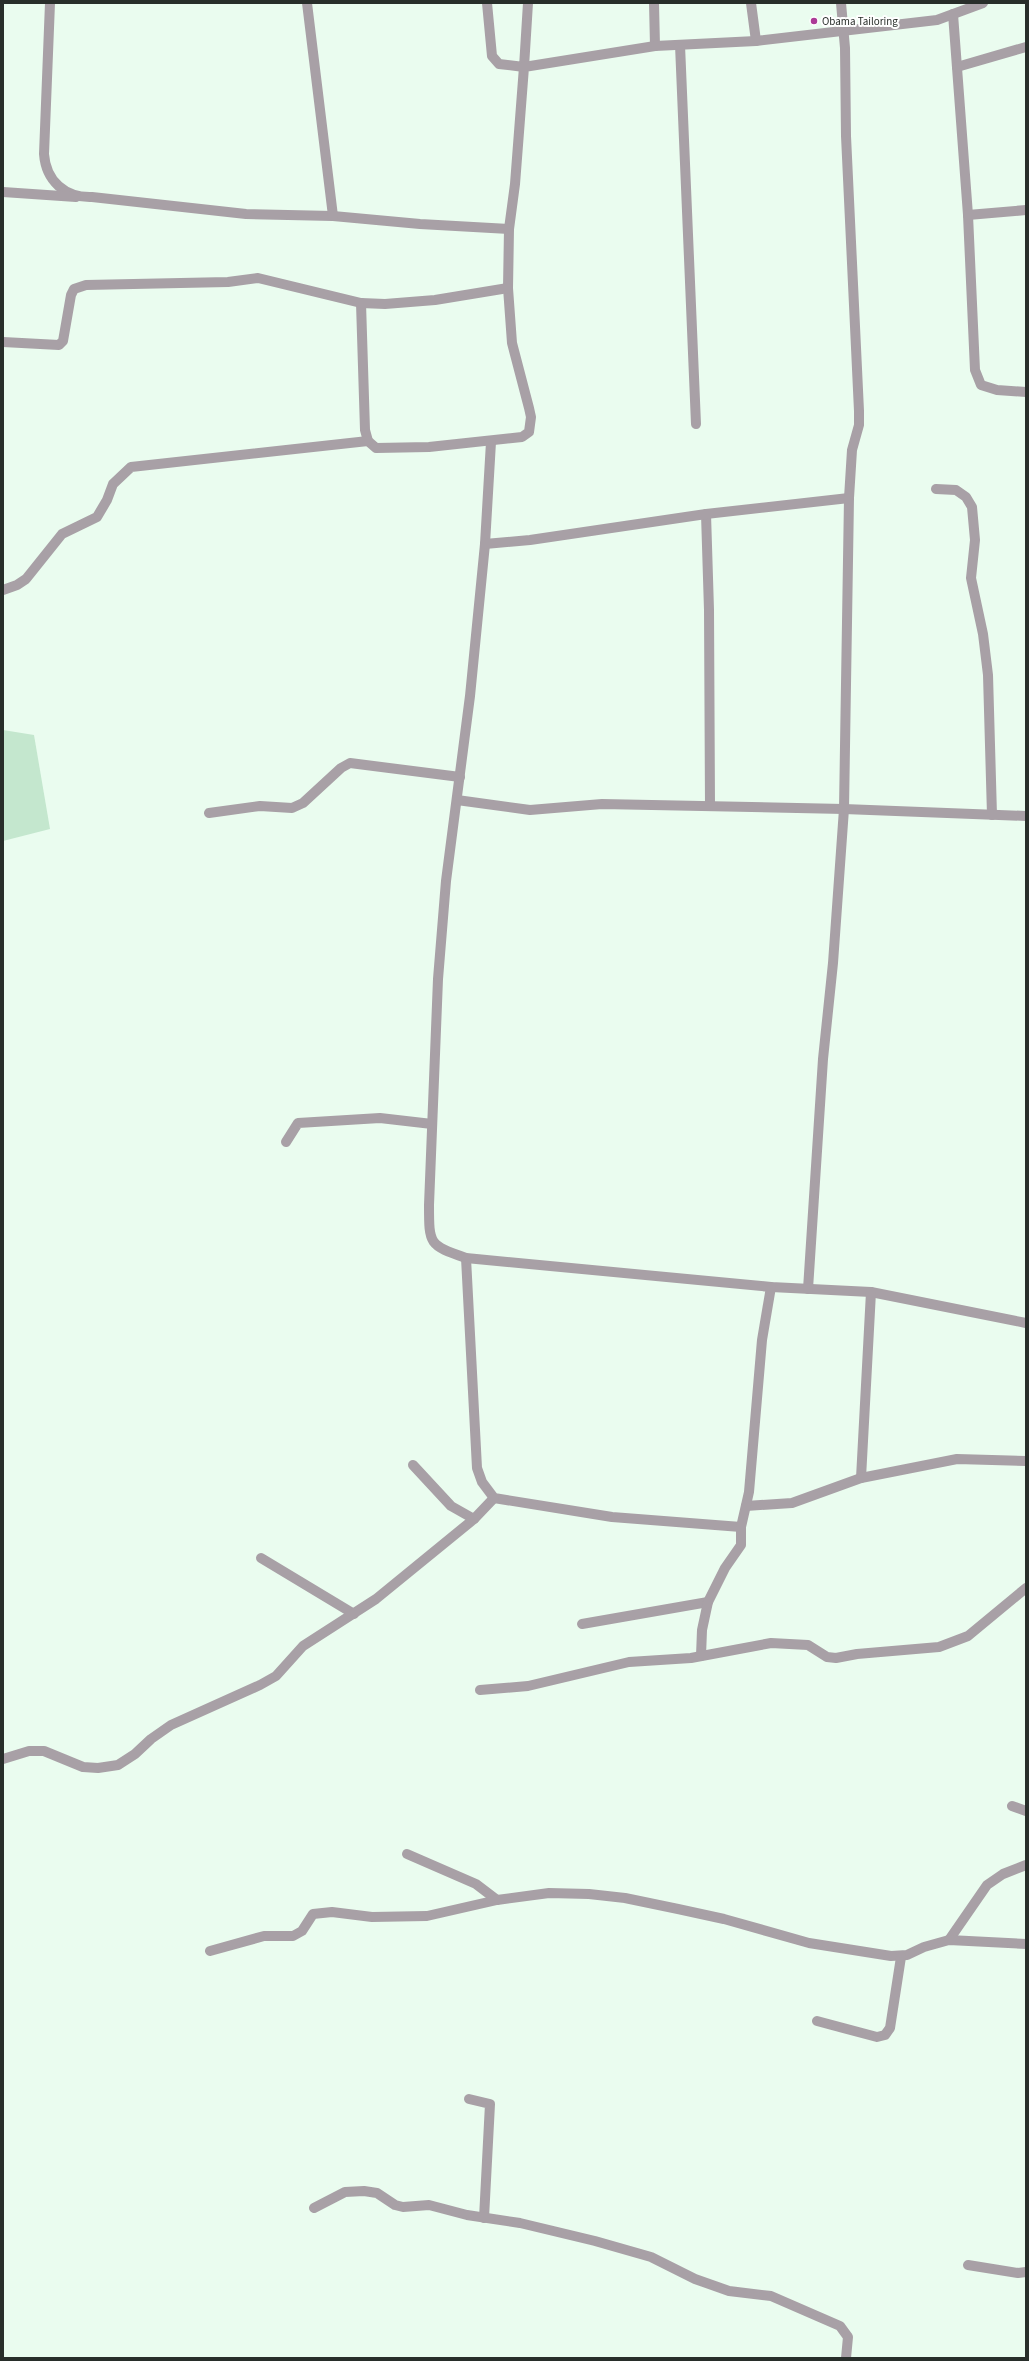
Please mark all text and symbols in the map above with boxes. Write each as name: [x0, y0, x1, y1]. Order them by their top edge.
place label: Obama Tailoring: [822, 14, 898, 29]
marker: Obama Tailoring: [809, 16, 819, 26]

